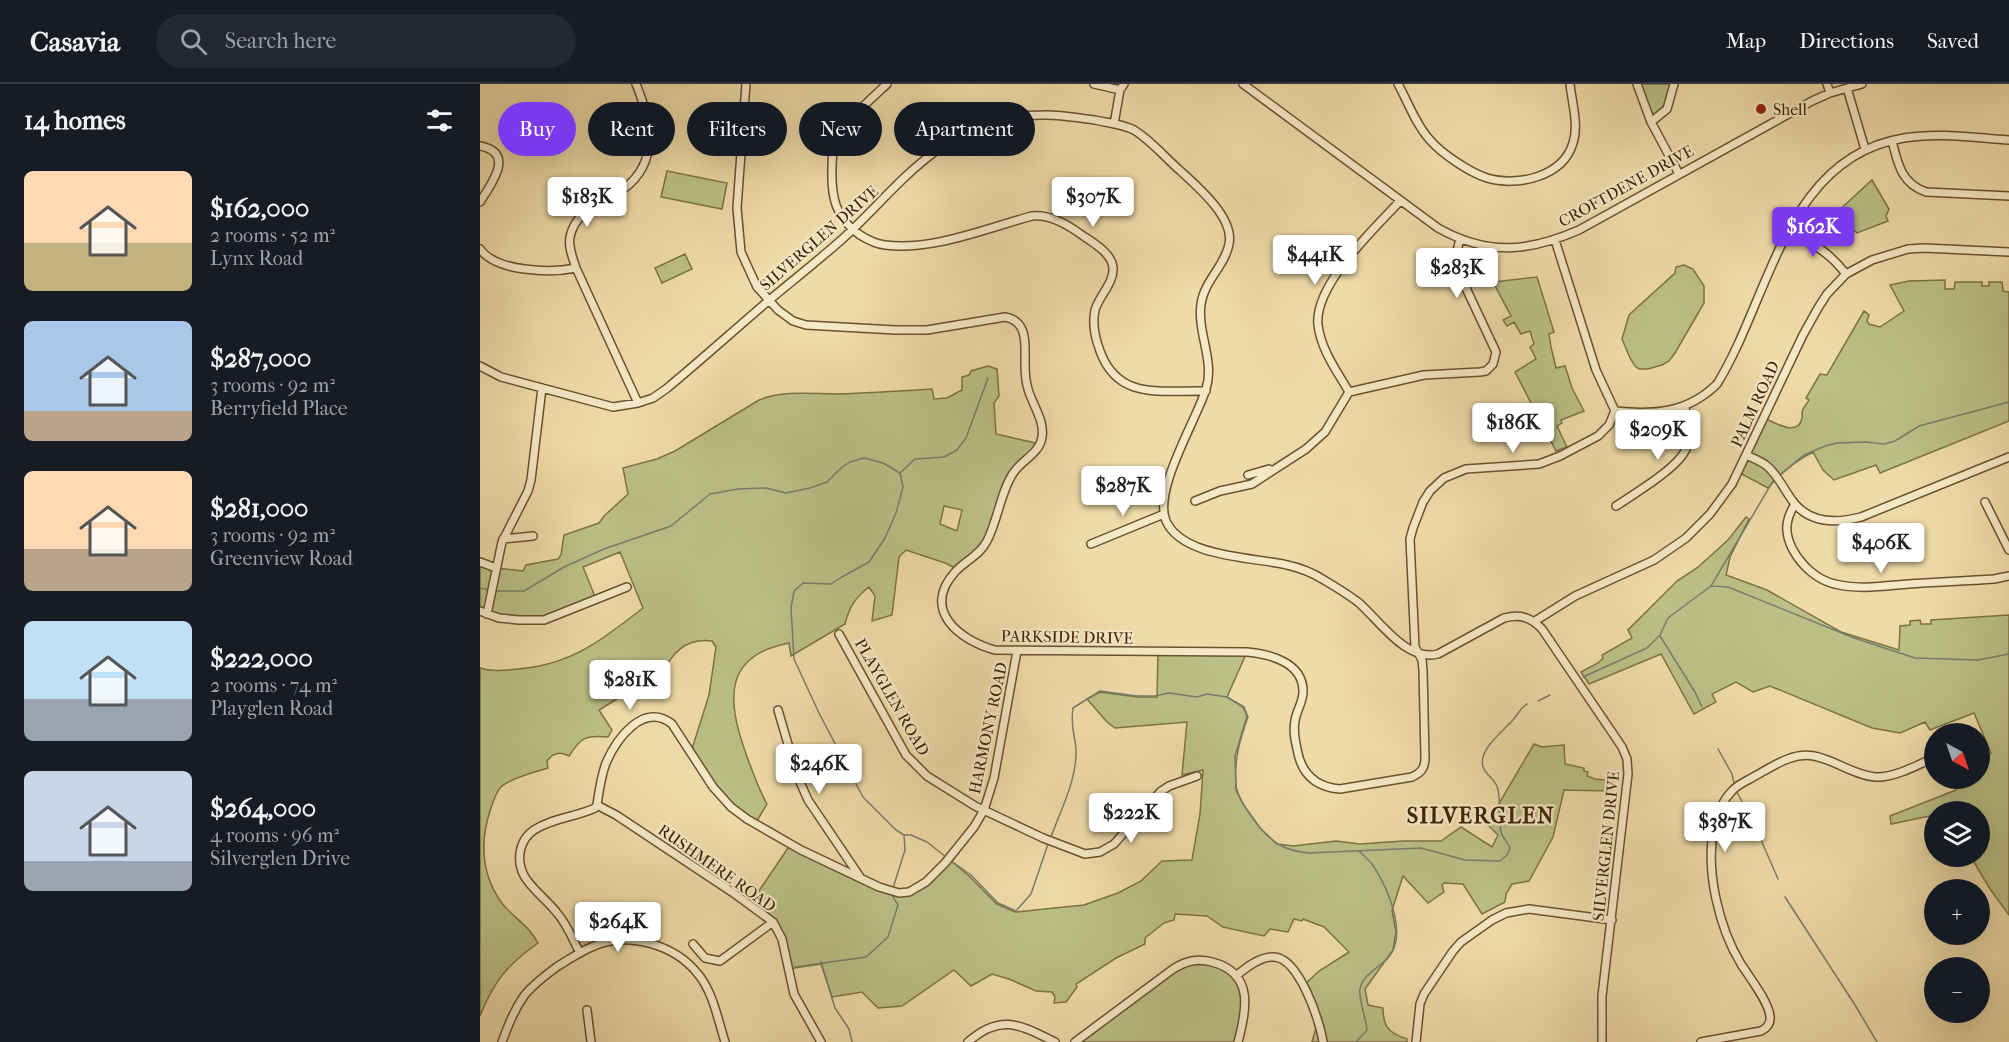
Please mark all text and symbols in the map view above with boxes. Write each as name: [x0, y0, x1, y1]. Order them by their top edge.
search box: [156, 14, 576, 68]
text: Casavia: [30, 25, 120, 58]
icon: search: [177, 25, 210, 58]
text: Search here: [225, 28, 336, 54]
text: Map: [1726, 29, 1766, 53]
text: Directions: [1799, 29, 1894, 53]
text: Saved: [1927, 29, 1979, 53]
place label: Shell: [1773, 100, 1807, 119]
chip: Buy: [498, 102, 576, 156]
chip: Rent: [588, 102, 675, 156]
chip: Filters: [687, 102, 787, 156]
chip: New: [799, 102, 882, 156]
chip: Apartment: [894, 102, 1035, 156]
marker: Shell: [1754, 102, 1768, 116]
icon: filters: [423, 104, 456, 137]
text: 14 homes: [24, 105, 126, 136]
street label: CROFTDENE DRIVE: [1555, 141, 1697, 231]
pin: $183K: [545, 177, 629, 228]
pin: $307K: [1051, 177, 1135, 228]
street label: SILVERGLEN DRIVE: [756, 181, 882, 295]
text: $183K: [562, 185, 612, 208]
text: $307K: [1066, 185, 1120, 208]
text: $162,000: [210, 193, 309, 224]
icon: home: [72, 195, 144, 267]
pin: $162K: [1771, 207, 1855, 258]
text: $162K: [1786, 215, 1840, 238]
text: 2 rooms · 52 m²: [210, 224, 335, 247]
pin: $441K: [1273, 235, 1357, 286]
text: $441K: [1287, 243, 1343, 266]
text: Lynx Road: [210, 247, 303, 270]
pin: $283K: [1415, 248, 1499, 299]
text: $283K: [1430, 256, 1484, 279]
text: $287,000: [210, 343, 311, 374]
icon: home: [72, 345, 144, 417]
street label: PALM ROAD: [1727, 358, 1783, 450]
text: 3 rooms · 92 m²: [210, 374, 335, 397]
text: Berryfield Place: [210, 397, 348, 420]
pin: $186K: [1471, 403, 1555, 454]
pin: $209K: [1616, 410, 1700, 461]
text: $186K: [1486, 411, 1540, 434]
text: $209K: [1629, 418, 1687, 441]
pin: $287K: [1081, 466, 1165, 517]
text: $287K: [1095, 474, 1151, 497]
text: $281,000: [210, 493, 308, 524]
icon: home: [72, 495, 144, 567]
pin: $406K: [1839, 523, 1923, 574]
text: 3 rooms · 92 m²: [210, 524, 335, 547]
text: $406K: [1851, 531, 1911, 554]
text: Greenview Road: [210, 547, 353, 570]
street label: PARKSIDE DRIVE: [1001, 626, 1134, 648]
street label: PLAYGLEN ROAD: [851, 635, 933, 759]
text: $222,000: [210, 643, 313, 674]
icon: home: [72, 645, 144, 717]
pin: $281K: [588, 660, 672, 711]
street label: HARMONY ROAD: [965, 660, 1011, 796]
text: $281K: [603, 668, 657, 691]
text: 2 rooms · 74 m²: [210, 674, 337, 697]
text: Playglen Road: [210, 697, 333, 720]
north arrow: [1924, 723, 1990, 789]
map controls: [1924, 723, 1990, 1023]
pin: $246K: [777, 744, 861, 795]
text: $246K: [790, 752, 848, 775]
street label: SILVERGLEN DRIVE: [1589, 770, 1623, 922]
text: $264,000: [210, 793, 316, 824]
pin: $222K: [1089, 793, 1173, 844]
icon: home: [72, 795, 144, 867]
text: $222K: [1103, 801, 1159, 824]
button: layers: [1924, 801, 1990, 867]
pin: $387K: [1683, 802, 1767, 853]
district label: SILVERGLEN: [1407, 803, 1555, 829]
text: $387K: [1698, 810, 1752, 833]
street label: RUSHMERE ROAD: [654, 820, 780, 916]
text: 4 rooms · 96 m²: [210, 824, 339, 847]
text: Silverglen Drive: [210, 847, 350, 870]
button: +: [1924, 879, 1990, 945]
pin: $264K: [576, 902, 660, 953]
text: $264K: [589, 910, 647, 933]
button: −: [1924, 957, 1990, 1023]

